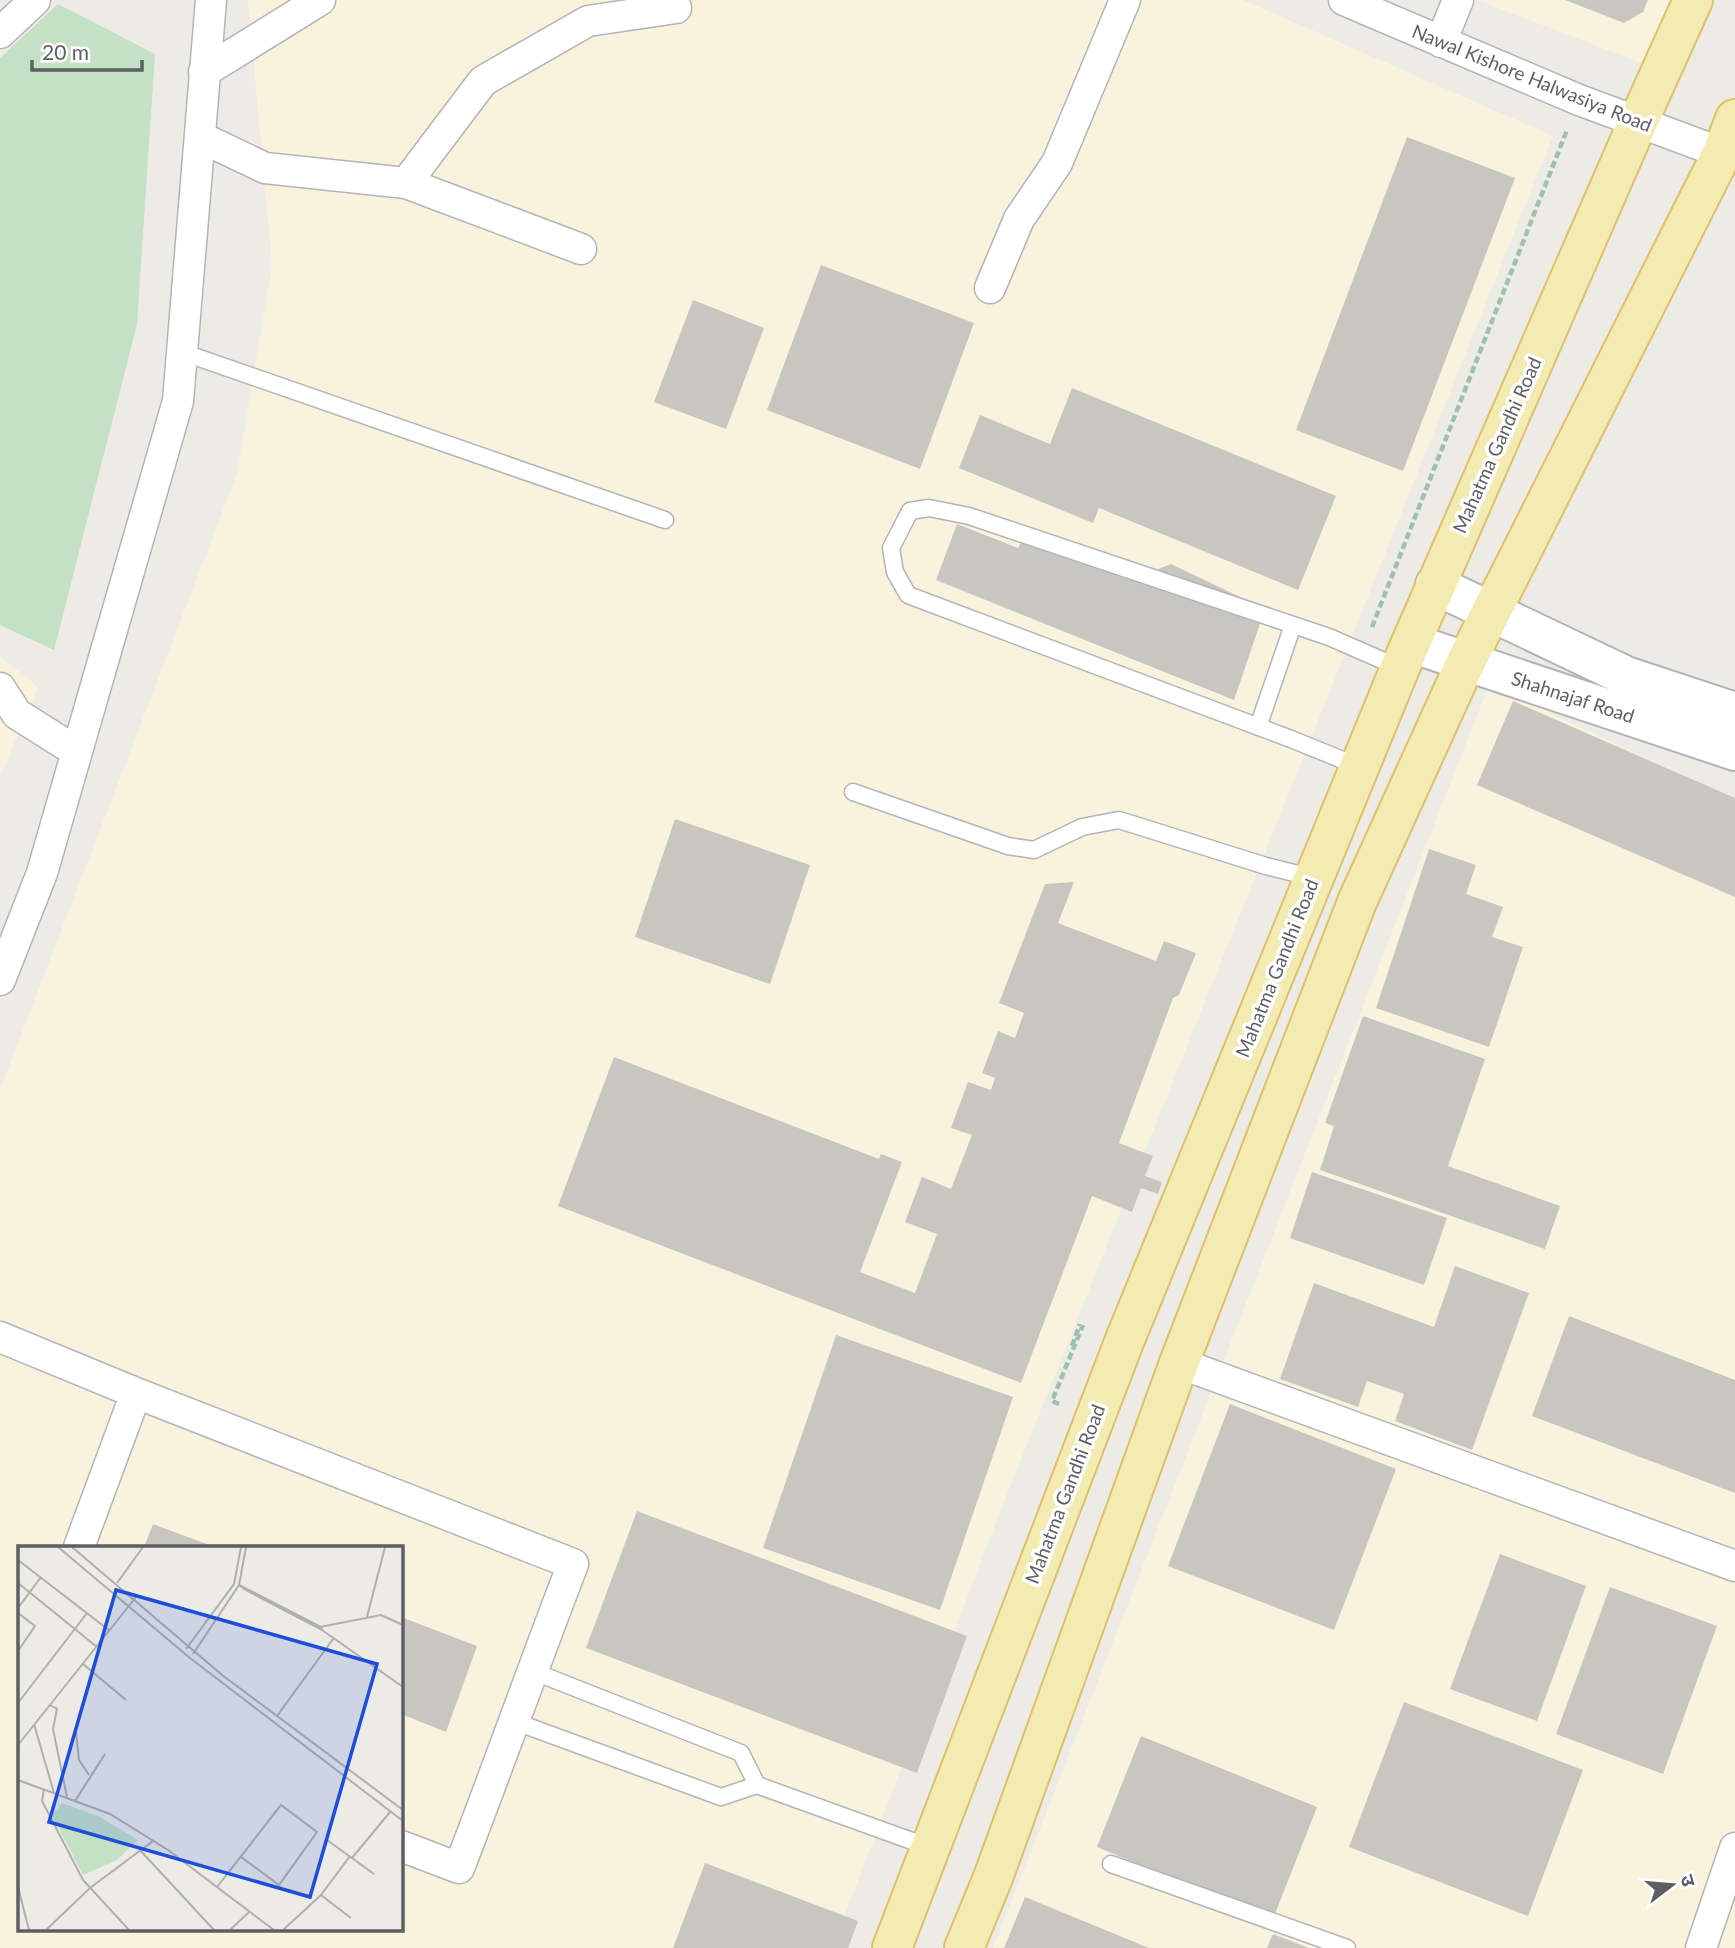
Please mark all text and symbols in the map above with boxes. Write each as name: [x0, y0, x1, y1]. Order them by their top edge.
street label: Nawal Kishore Halwasiya Road: [1409, 19, 1655, 136]
scale bar: [32, 28, 142, 72]
text: 20 m: [42, 39, 89, 64]
street label: Mahatma Gandhi Road: [1447, 353, 1546, 536]
street label: Shahnajaf Road: [1509, 666, 1638, 727]
street label: Mahatma Gandhi Road: [1230, 875, 1323, 1060]
street label: Mahatma Gandhi Road: [1020, 1401, 1109, 1587]
inset map: [18, 1546, 402, 1930]
north arrow: [1637, 1850, 1707, 1920]
text: उ: [1676, 1872, 1702, 1890]

